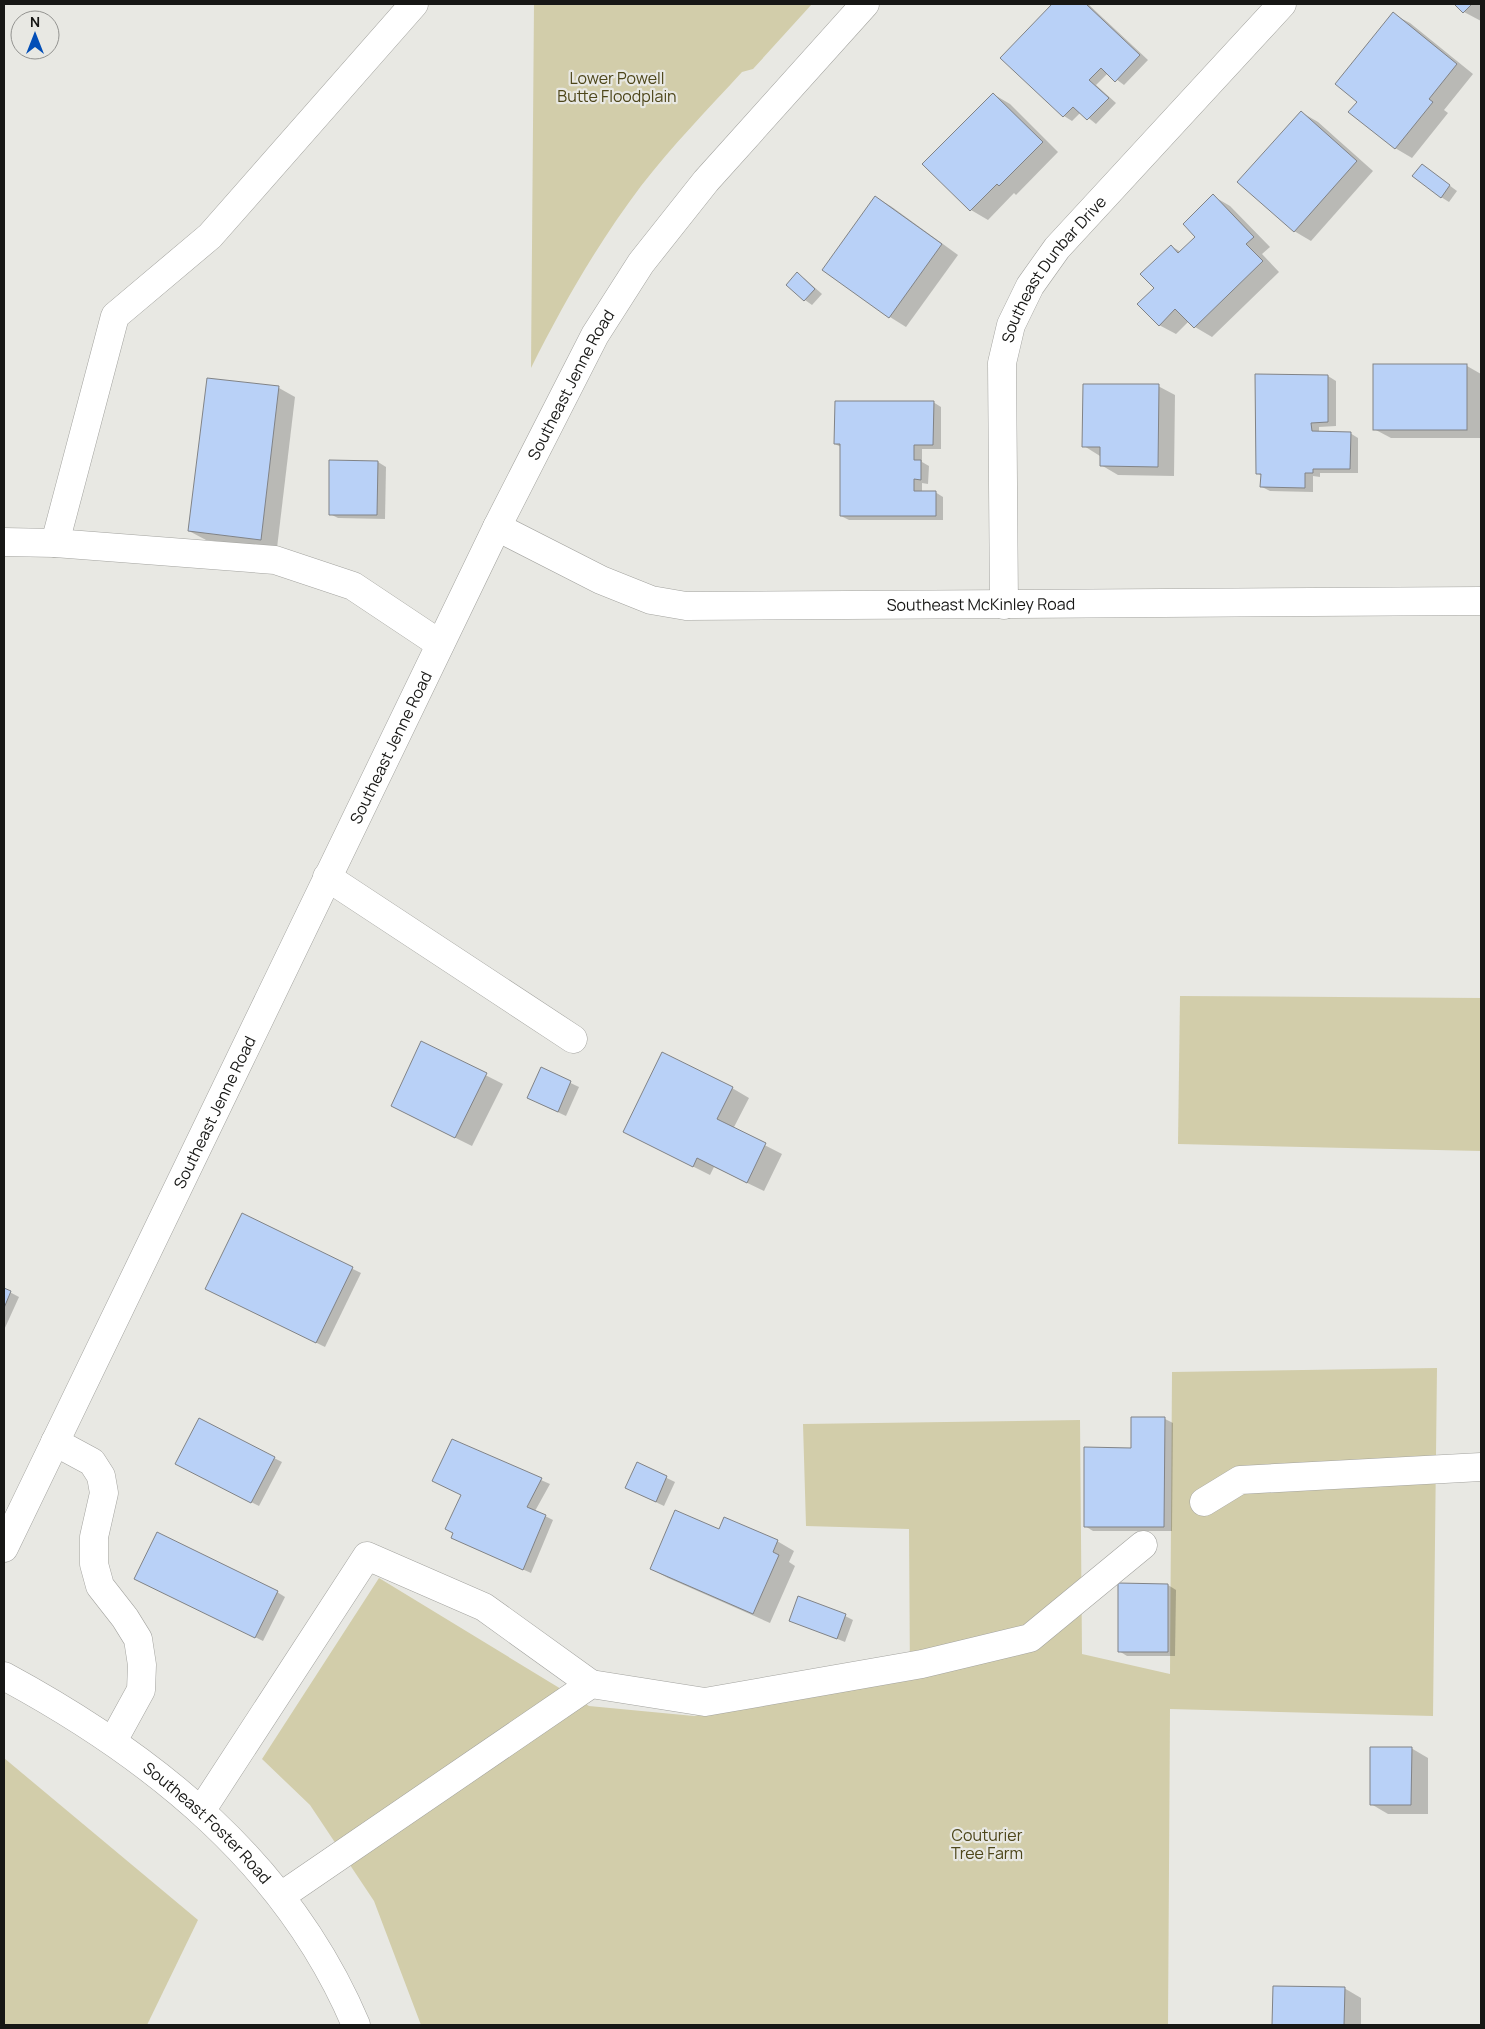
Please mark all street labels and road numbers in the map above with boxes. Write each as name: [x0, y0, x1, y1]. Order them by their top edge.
street label: Southeast Dunbar Drive: [996, 191, 1111, 345]
street label: Southeast Jenne Road: [522, 305, 619, 464]
street label: Southeast McKinley Road: [887, 593, 1075, 616]
street label: Southeast Jenne Road: [344, 667, 437, 827]
street label: Southeast Jenne Road: [168, 1032, 261, 1192]
street label: Southeast Foster Road: [139, 1757, 276, 1888]

